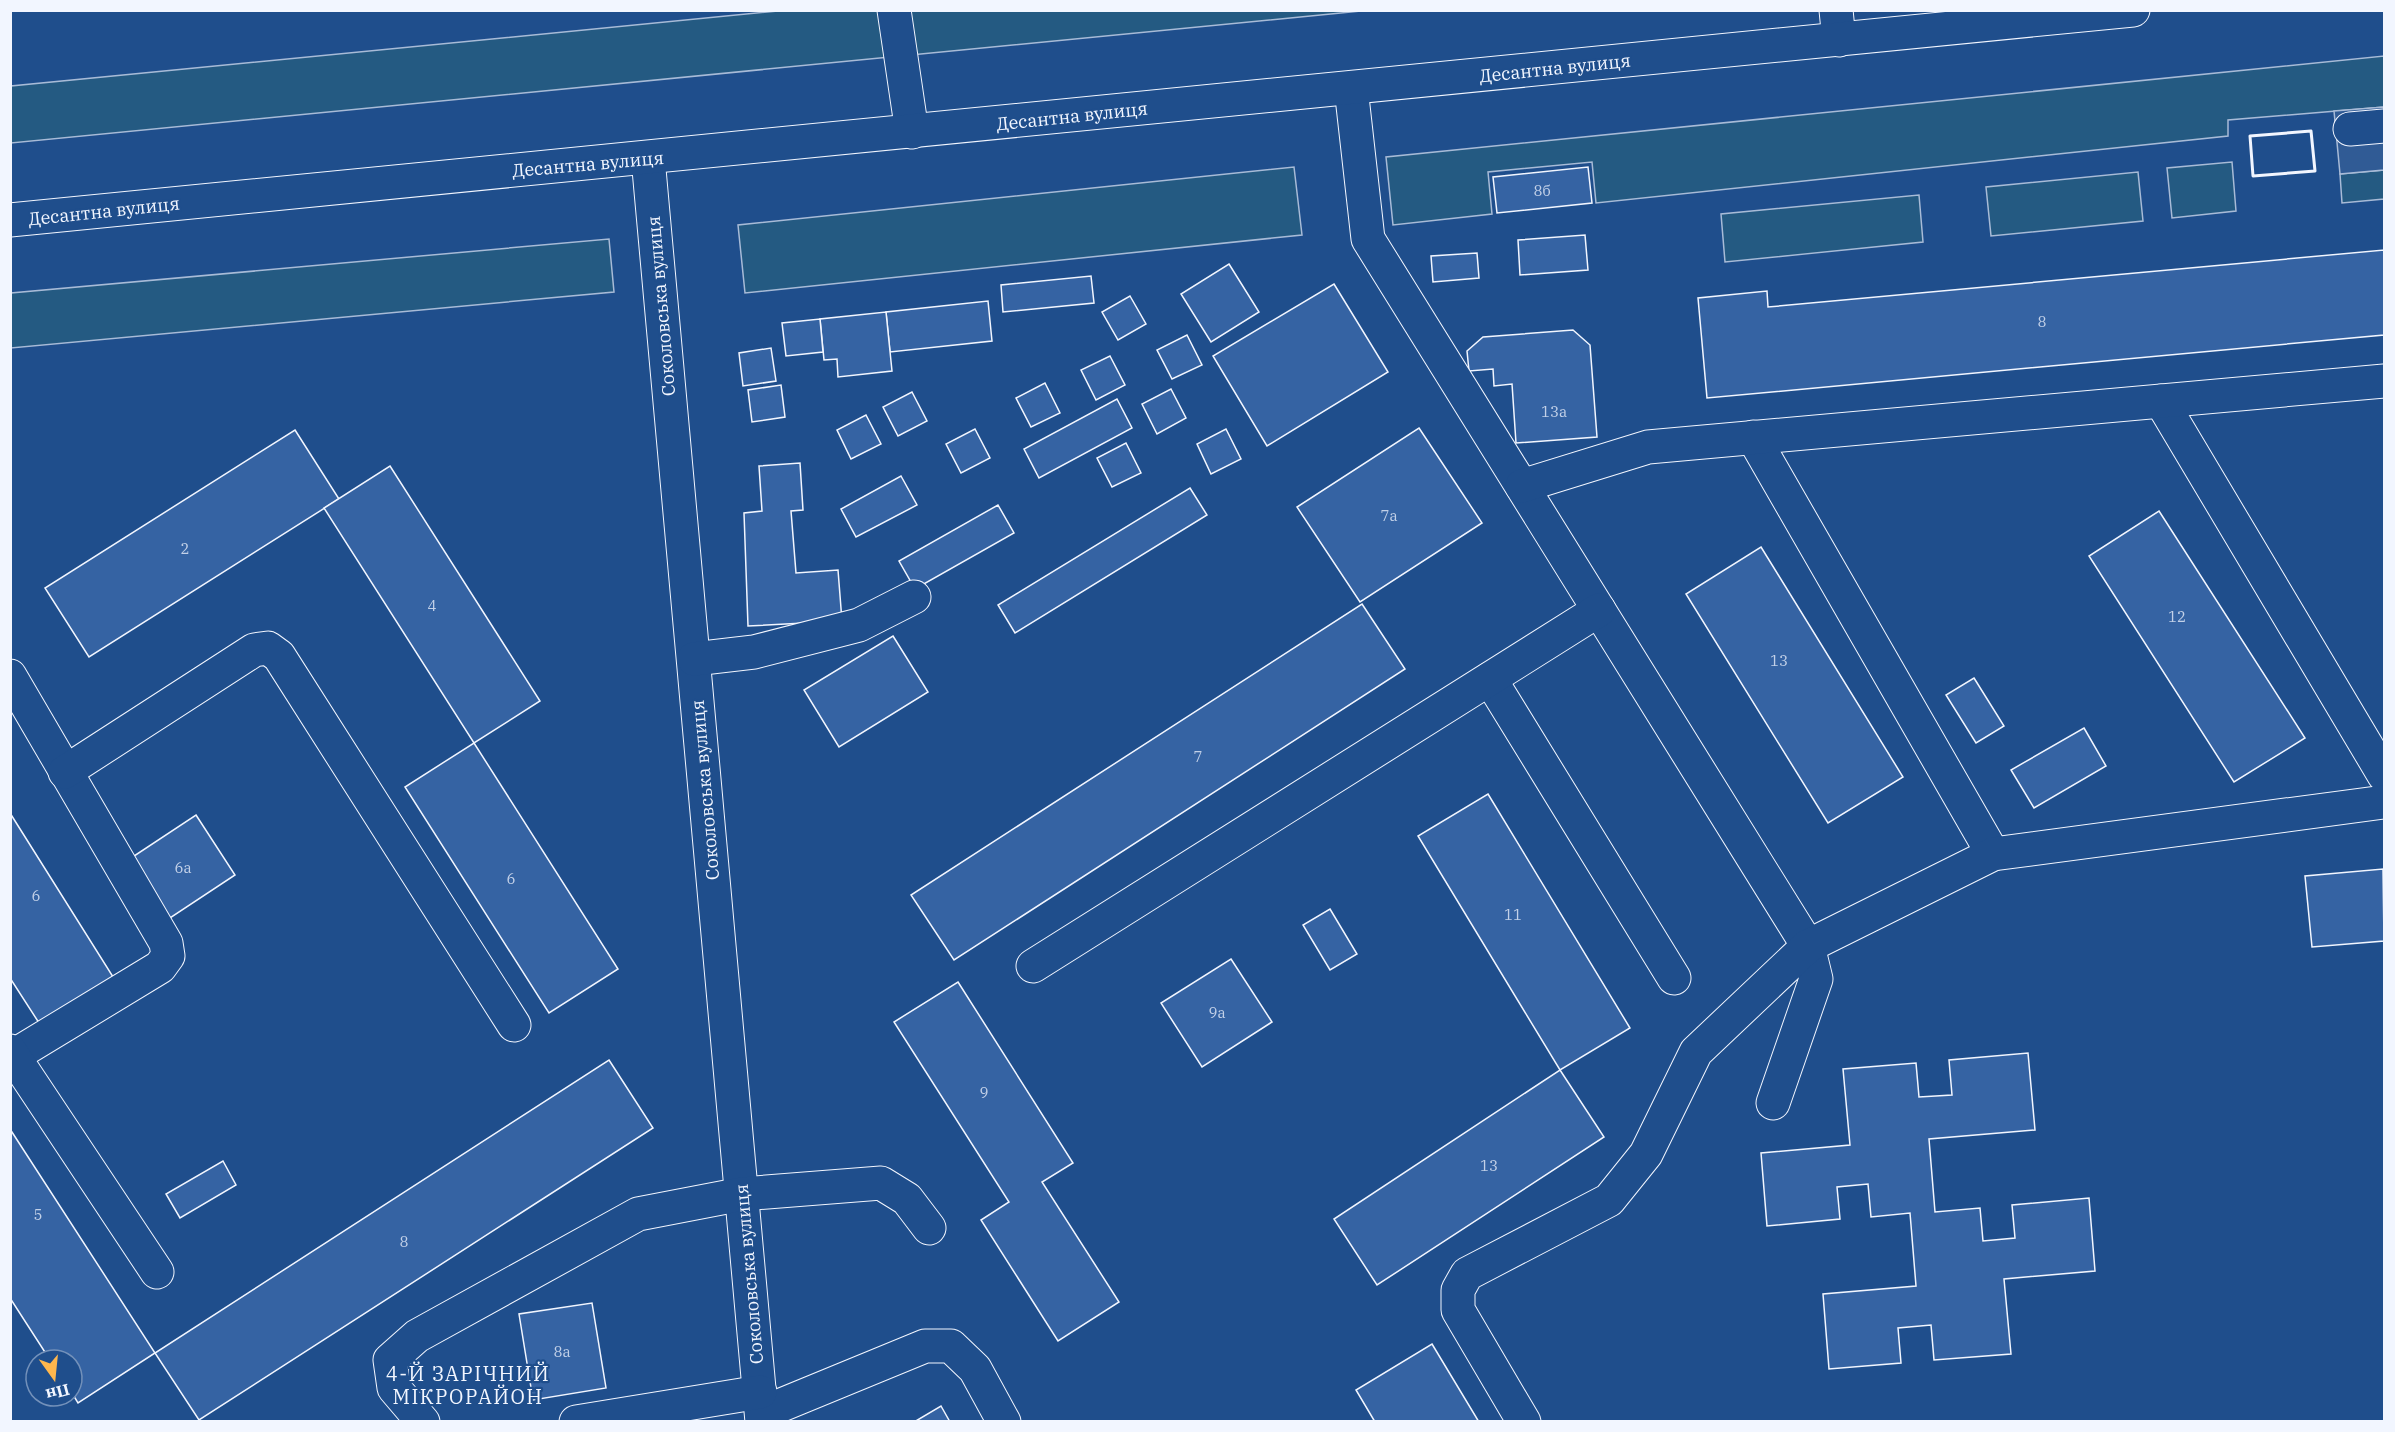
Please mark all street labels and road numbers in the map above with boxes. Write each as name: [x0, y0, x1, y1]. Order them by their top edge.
street label: Десантна вулиця: [1478, 49, 1632, 87]
street label: Десантна вулиця: [995, 97, 1149, 135]
street label: Десантна вулиця: [511, 146, 665, 182]
street label: Десантна вулиця: [27, 192, 181, 230]
street label: Соколовська вулиця: [642, 215, 680, 397]
street label: Соколовська вулиця: [686, 699, 724, 881]
street label: Соколовська вулиця: [730, 1183, 768, 1365]

